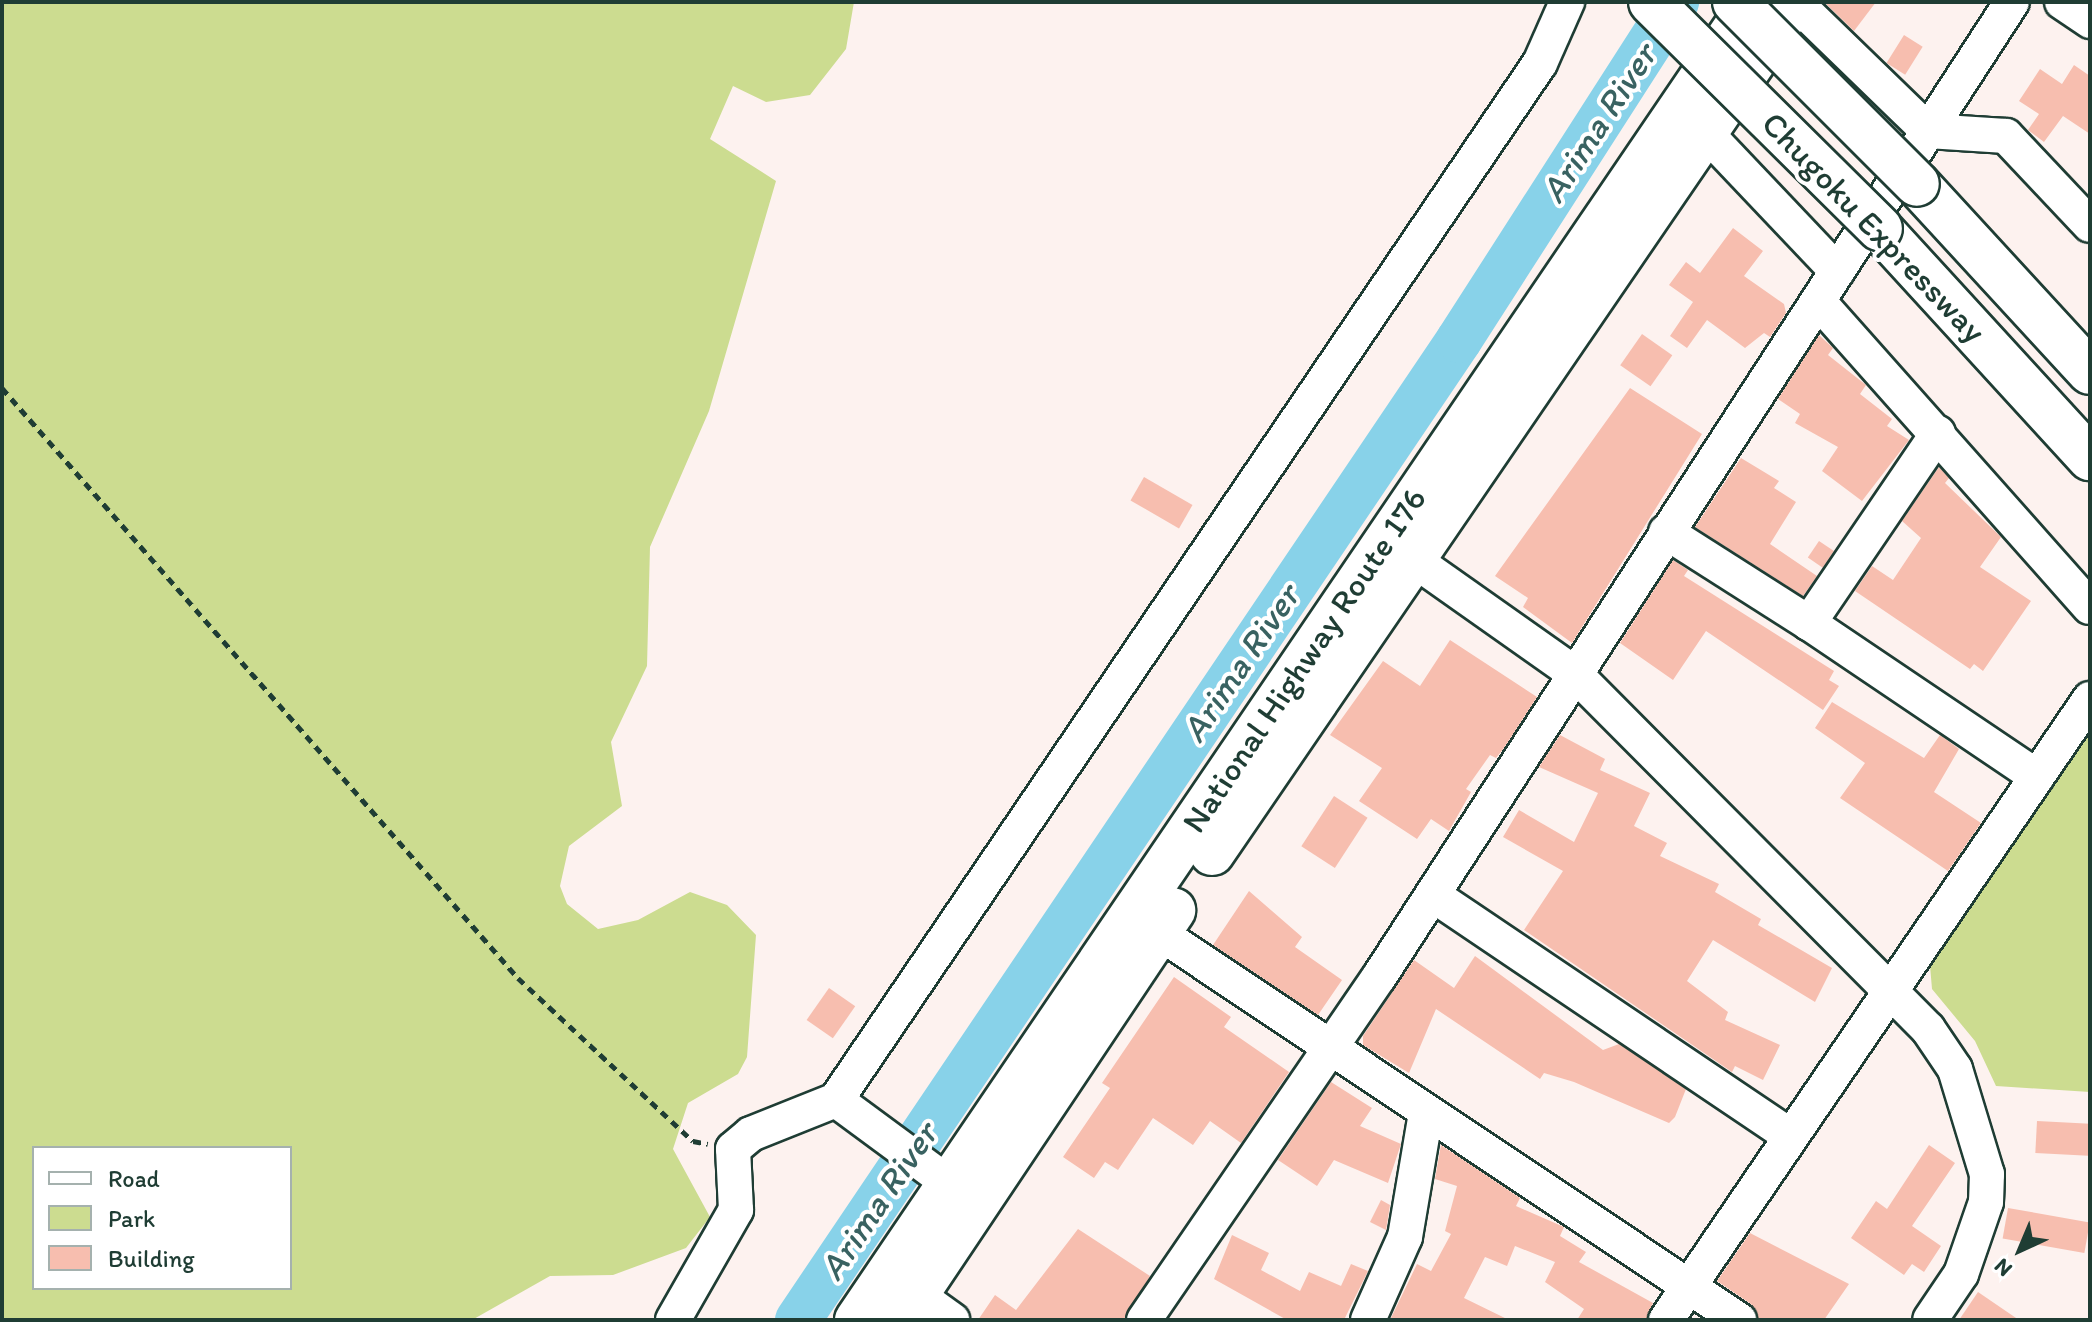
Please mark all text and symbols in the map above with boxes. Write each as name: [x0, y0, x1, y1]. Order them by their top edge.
water label: Arima River: [1531, 36, 1665, 210]
street label: Chugoku Expressway: [1753, 103, 1995, 351]
street label: National Highway Route 176: [1173, 480, 1435, 840]
water label: Arima River: [1172, 576, 1308, 750]
water label: Arima River: [810, 1114, 946, 1288]
legend: [32, 1146, 292, 1290]
text: Road: [108, 1164, 160, 1193]
text: Park: [108, 1204, 155, 1233]
north arrow: [1980, 1210, 2060, 1290]
text: Building: [108, 1244, 195, 1273]
text: N: [1988, 1253, 2018, 1283]

